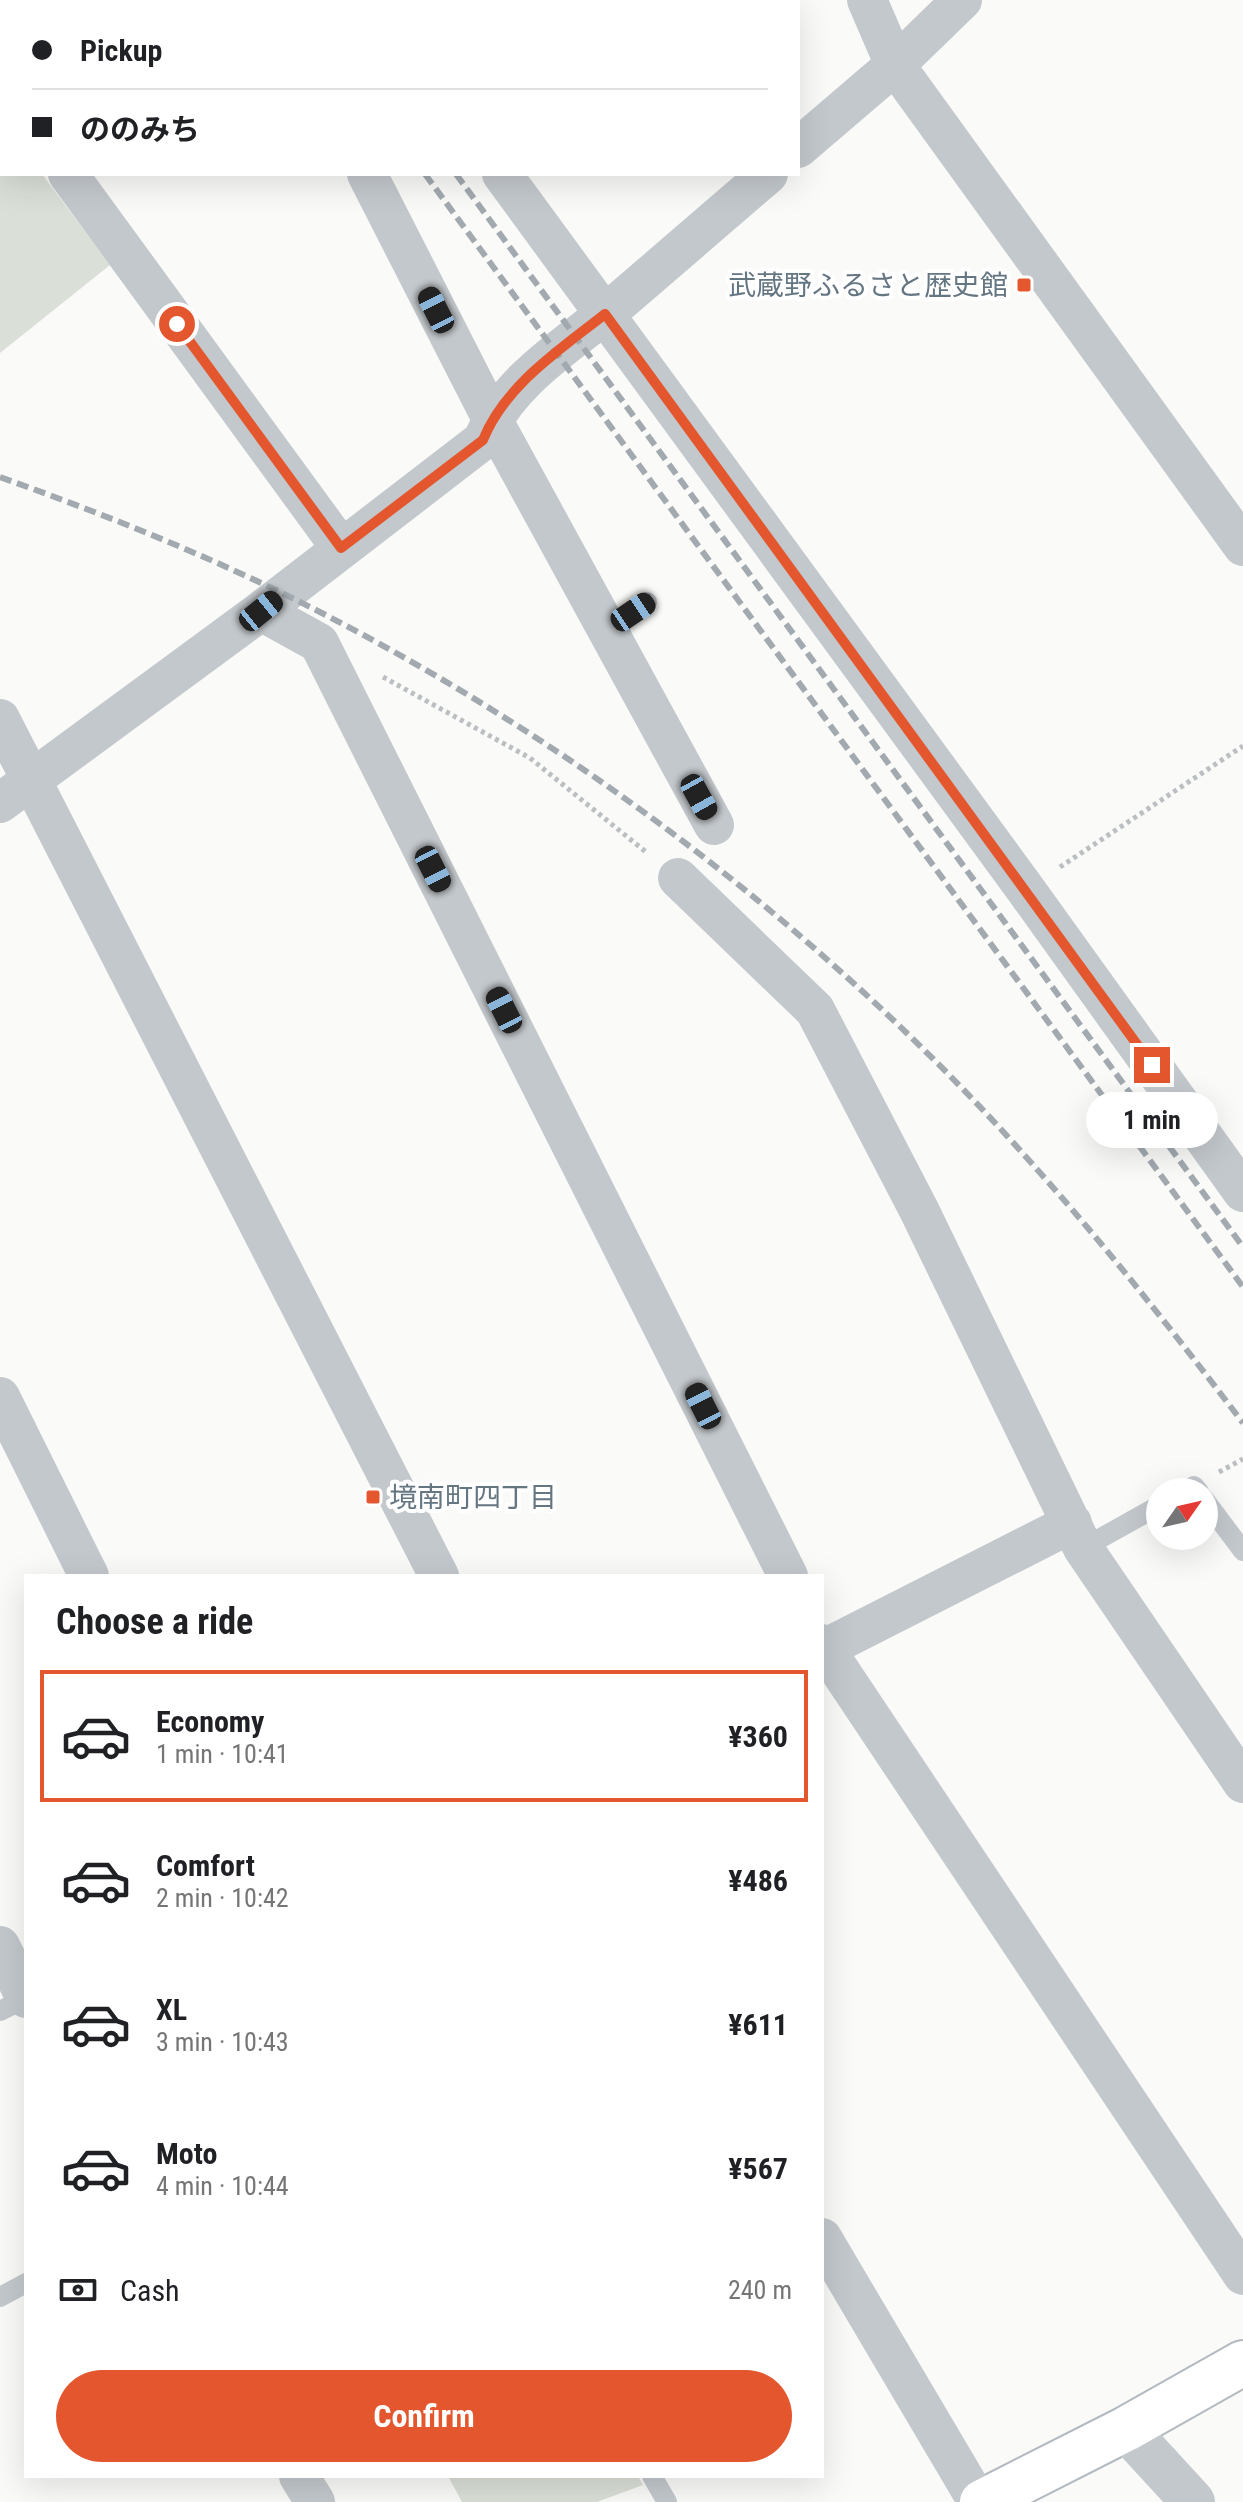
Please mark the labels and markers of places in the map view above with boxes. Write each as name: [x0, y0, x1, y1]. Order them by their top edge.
place label: 武蔵野ふるさと歴史館: [728, 269, 1008, 302]
marker: 武蔵野ふるさと歴史館: [1015, 276, 1033, 294]
place label: 境南町四丁目: [389, 1481, 557, 1514]
marker: 境南町四丁目: [364, 1488, 382, 1506]

